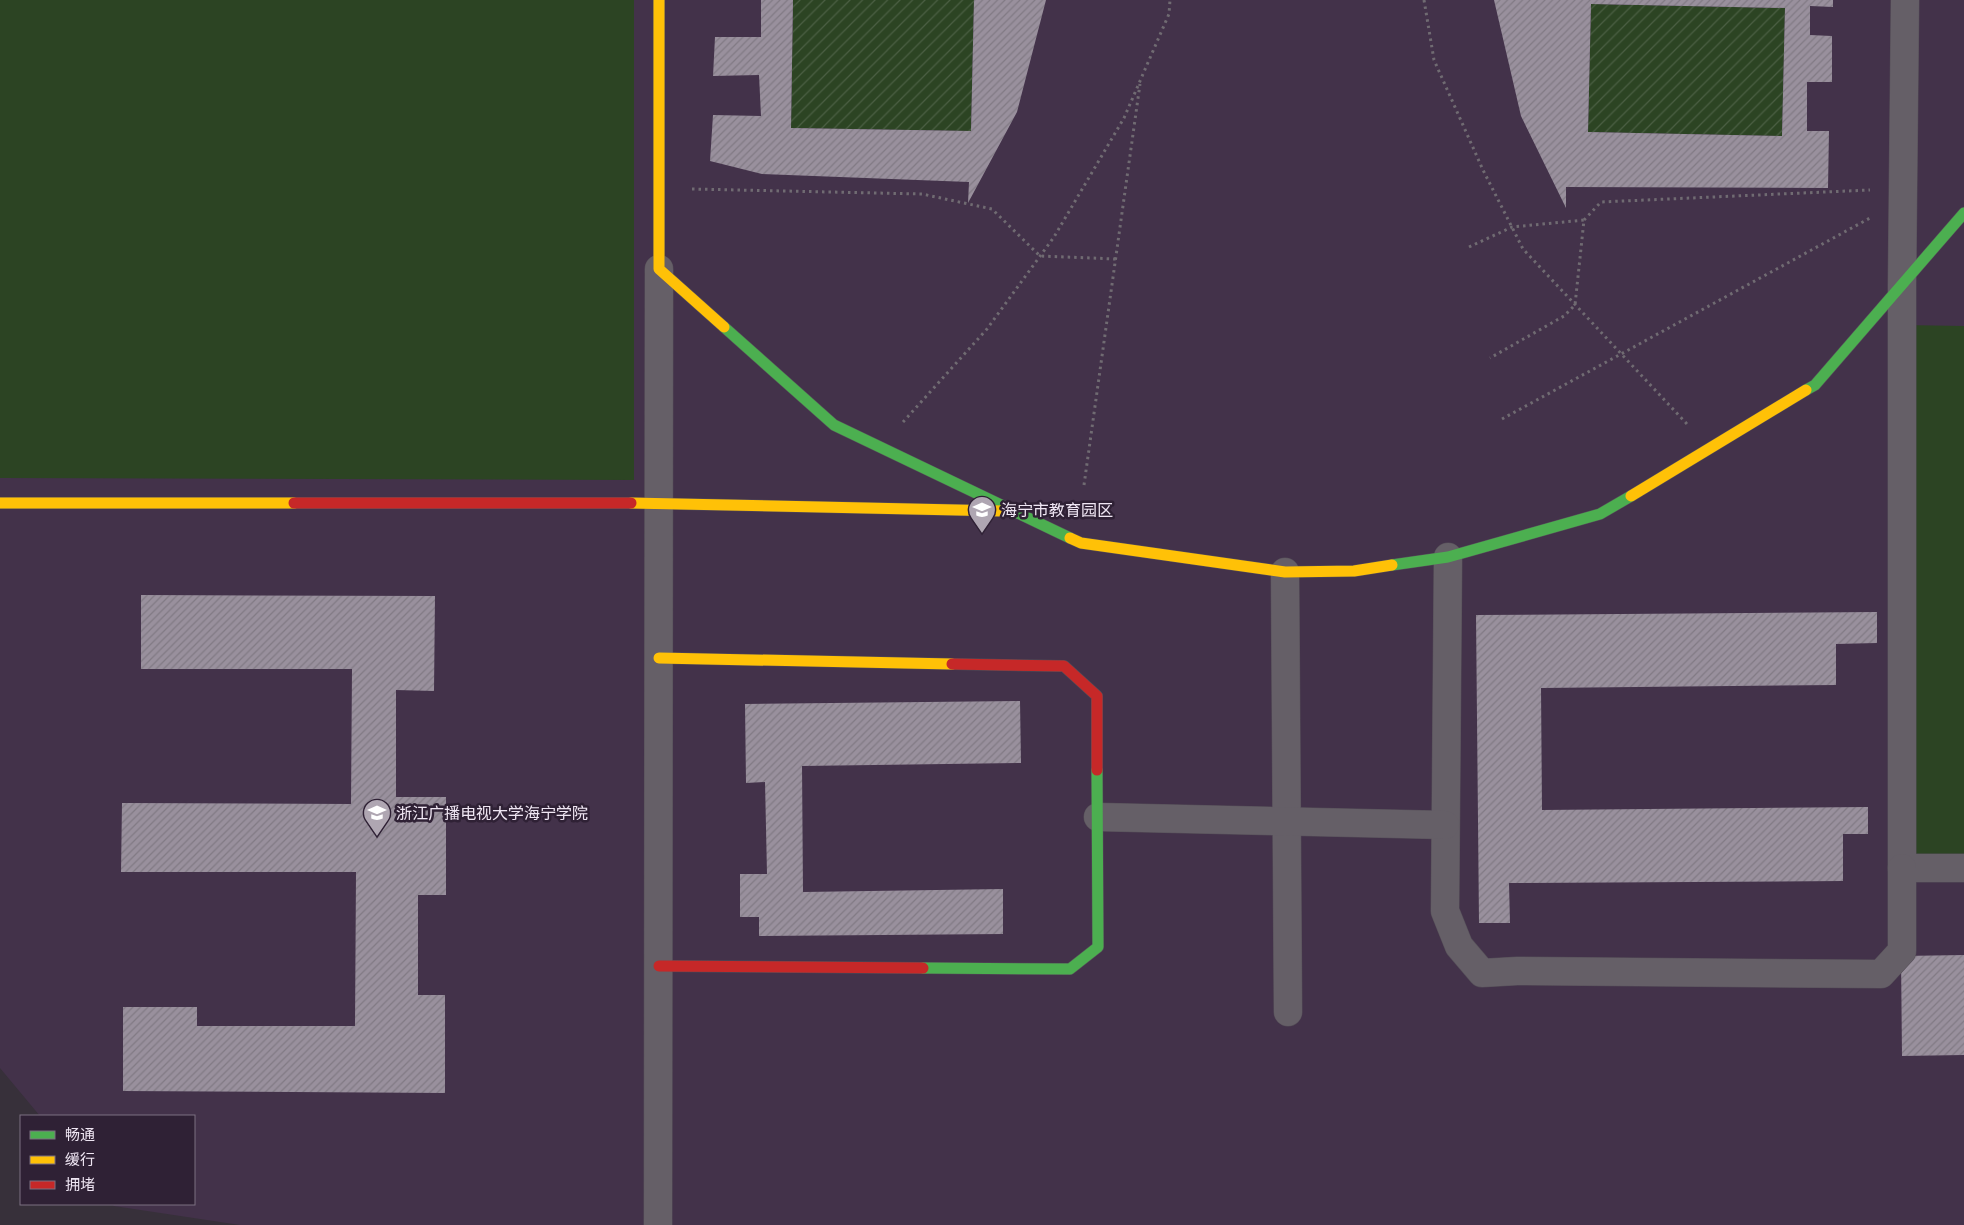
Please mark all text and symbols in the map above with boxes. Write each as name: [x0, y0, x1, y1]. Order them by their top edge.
school or university icon: 海宁市教育园区: [967, 495, 997, 534]
place label: 海宁市教育园区: [1001, 502, 1113, 521]
school or university icon: 浙江广播电视大学海宁学院: [362, 798, 392, 837]
place label: 浙江广播电视大学海宁学院: [396, 805, 588, 824]
legend: [20, 1115, 195, 1205]
text: 畅通: [65, 1126, 95, 1145]
text: 缓行: [65, 1151, 95, 1170]
text: 拥堵: [65, 1176, 95, 1195]

